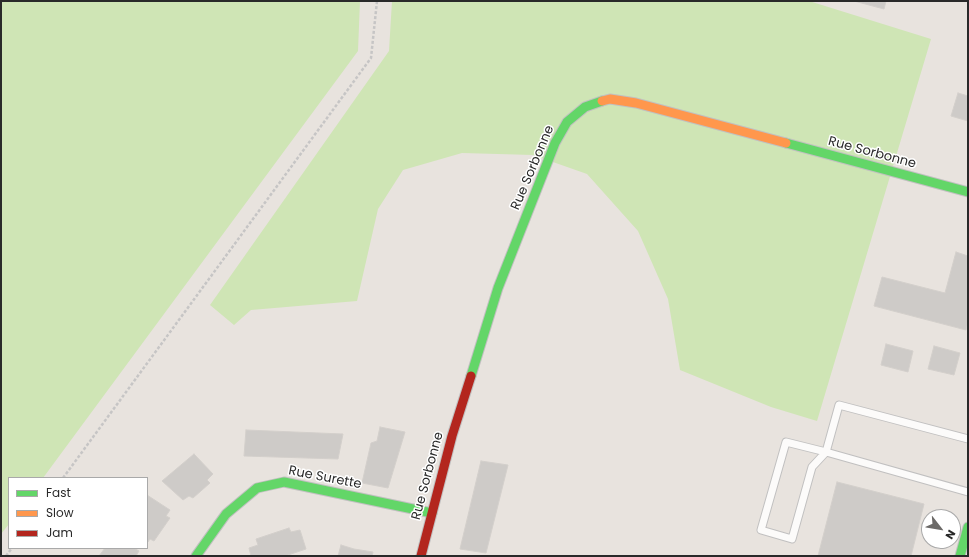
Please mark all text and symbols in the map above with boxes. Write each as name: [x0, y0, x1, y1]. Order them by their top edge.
street label: Rue Sorbonne: [508, 123, 558, 213]
street label: Rue Sorbonne: [826, 134, 918, 172]
street label: Rue Sorbonne: [409, 430, 447, 522]
street label: Rue Surette: [287, 463, 363, 493]
legend: [8, 477, 148, 549]
text: Fast: [46, 484, 71, 501]
text: Slow: [46, 504, 74, 521]
north arrow: [921, 509, 961, 549]
text: Jam: [46, 524, 73, 541]
text: N: [941, 527, 959, 542]

